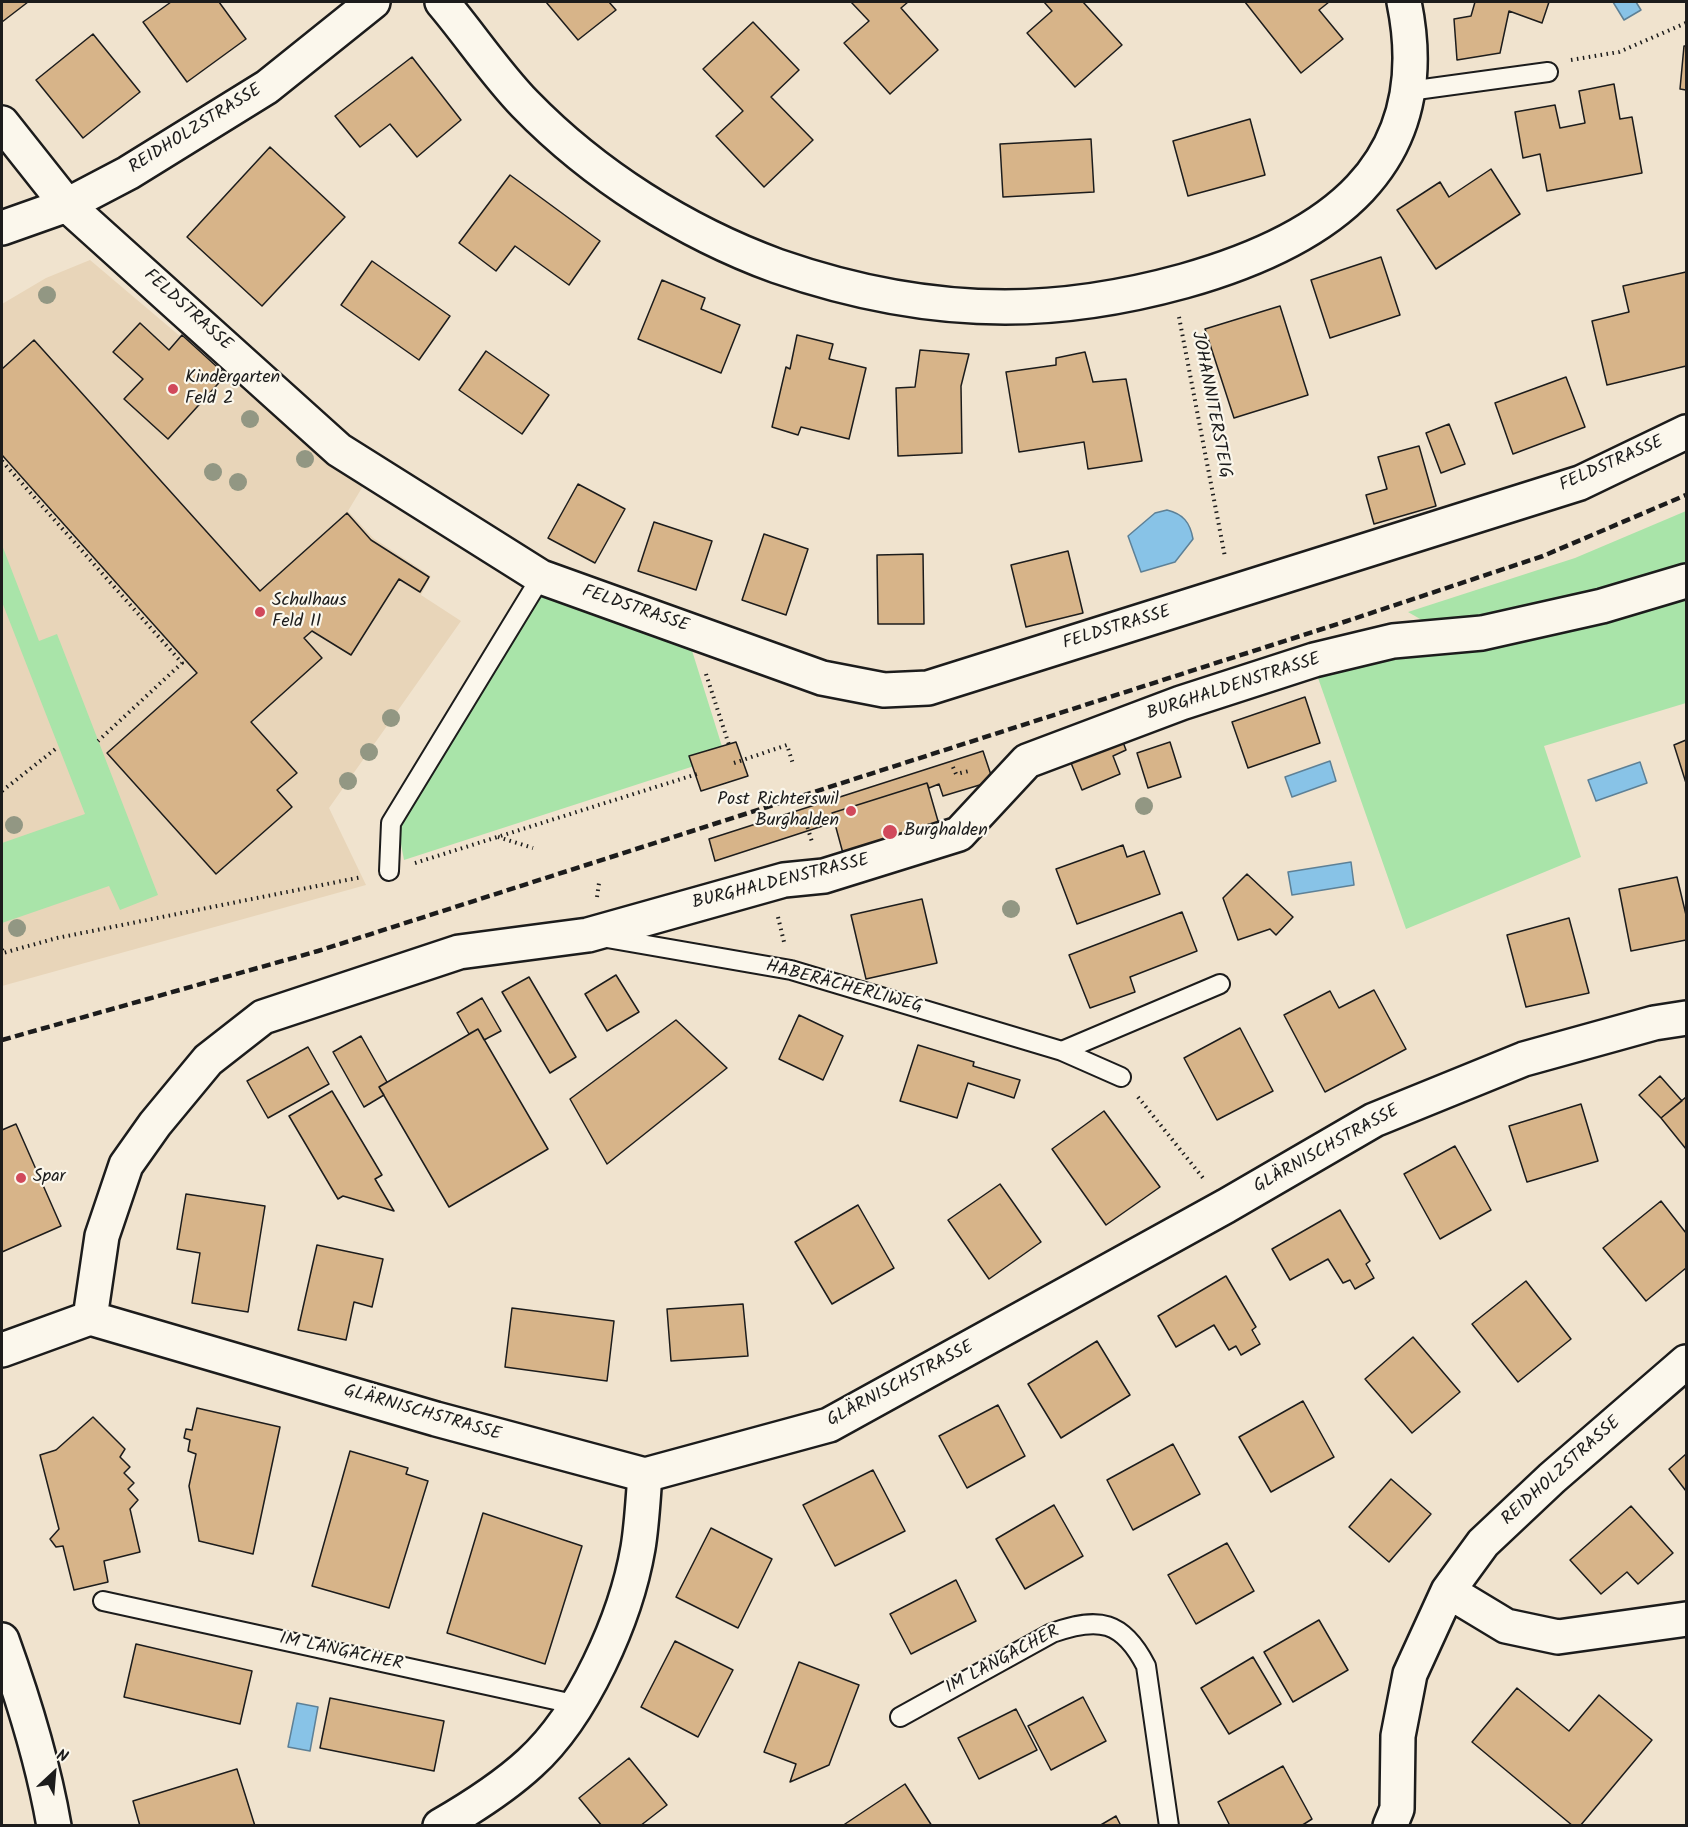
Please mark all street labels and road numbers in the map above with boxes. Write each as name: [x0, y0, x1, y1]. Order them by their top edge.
street label: REIDHOLZSTRASSE: [126, 80, 266, 180]
street label: FELDSTRASSE: [138, 266, 236, 356]
street label: JOHANNITERSTEIG: [1185, 330, 1235, 480]
street label: FELDSTRASSE: [1557, 432, 1667, 498]
street label: FELDSTRASSE: [579, 582, 691, 638]
street label: FELDSTRASSE: [1060, 602, 1174, 656]
street label: BURGHALDENSTRASSE: [1145, 650, 1323, 726]
street label: BURGHALDENSTRASSE: [690, 851, 872, 915]
street label: HABERÄCHERLIWEG: [763, 957, 925, 1019]
street label: GLÄRNISCHSTRASSE: [1251, 1101, 1403, 1199]
street label: GLÄRNISCHSTRASSE: [824, 1337, 978, 1433]
street label: GLÄRNISCHSTRASSE: [341, 1381, 503, 1447]
street label: REIDHOLZSTRASSE: [1498, 1413, 1626, 1531]
street label: IM LANGACHER: [942, 1622, 1064, 1700]
street label: IM LANGACHER: [277, 1629, 405, 1677]

